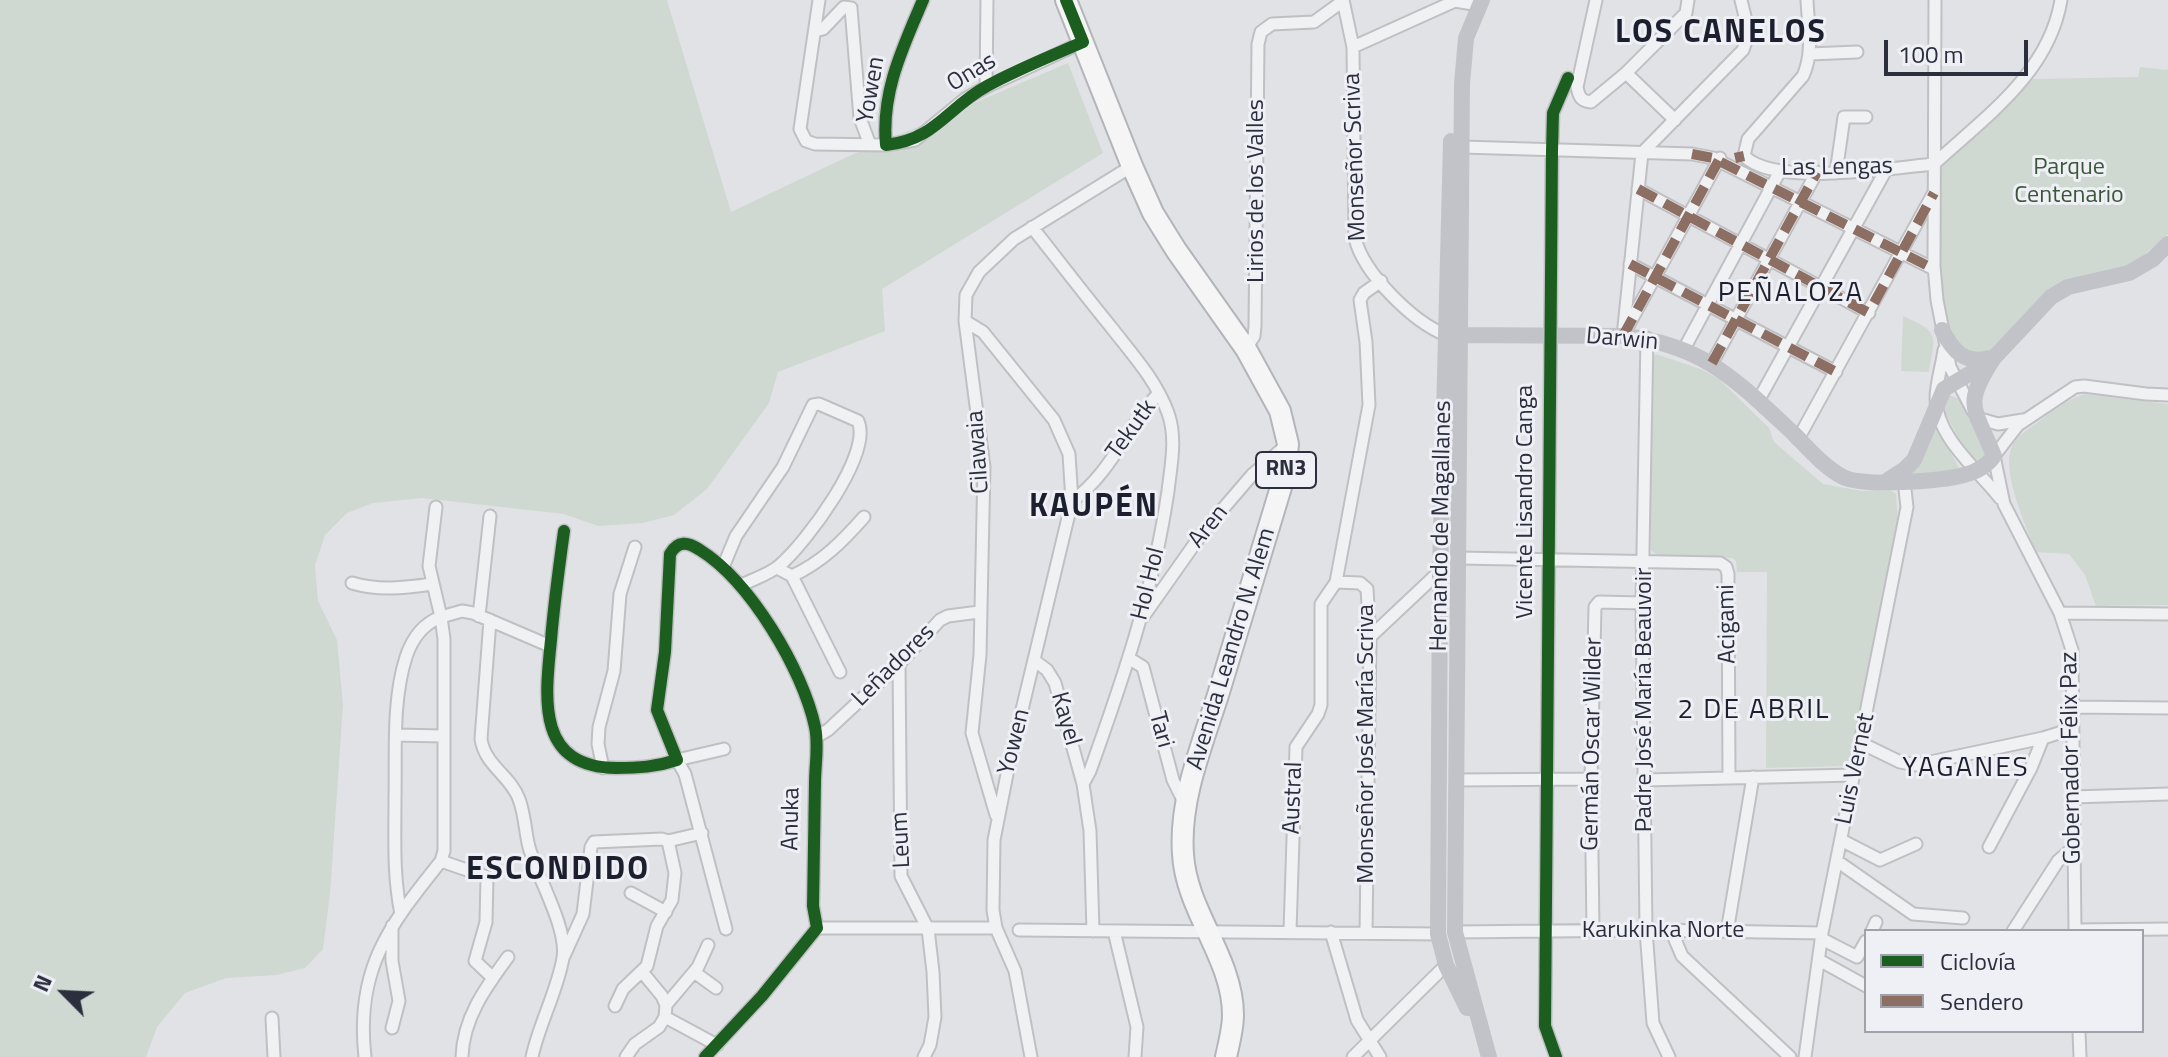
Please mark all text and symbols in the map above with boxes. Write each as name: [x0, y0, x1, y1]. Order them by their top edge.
district label: LOS CANELOS: [1615, 15, 1827, 53]
scale bar: [1888, 24, 2032, 74]
text: 100 m: [1898, 36, 1964, 72]
street label: Onas: [942, 47, 1002, 99]
street label: Yowen: [852, 55, 892, 125]
street label: Monseñor Scriva: [1339, 72, 1373, 242]
street label: Lirios de los Valles: [1243, 99, 1271, 283]
street label: Las Lengas: [1781, 153, 1893, 183]
park label: Parque Centenario: [2014, 154, 2124, 210]
district label: PEÑALOZA: [1718, 277, 1864, 311]
street label: Darwin: [1585, 323, 1659, 357]
street label: Vicente Lisandro Canga: [1512, 385, 1540, 619]
street label: Tekutk: [1101, 395, 1163, 465]
street label: Hernando de Magallanes: [1425, 400, 1459, 652]
street label: Cilawaia: [962, 409, 996, 495]
road number: RN3: [1256, 452, 1316, 488]
district label: KAUPÉN: [1029, 489, 1159, 527]
street label: Aren: [1183, 500, 1235, 554]
street label: Avenida Leandro N. Alem: [1181, 525, 1283, 773]
street label: Hol Hol: [1126, 545, 1172, 623]
street label: Padre José María Beauvoir: [1631, 568, 1659, 832]
street label: Acigami: [1713, 584, 1743, 664]
street label: Monseñor José María Scriva: [1353, 604, 1381, 884]
street label: Leñadores: [847, 619, 941, 713]
street label: Germán Oscar Wilder: [1577, 637, 1609, 851]
street label: Gobernador Félix Paz: [2056, 651, 2088, 865]
street label: Kayel: [1044, 689, 1086, 749]
district label: 2 DE ABRIL: [1677, 694, 1831, 728]
street label: Yowen: [993, 706, 1037, 778]
street label: Tari: [1141, 709, 1179, 751]
street label: Luis Vernet: [1830, 711, 1882, 827]
district label: YAGANES: [1902, 752, 2030, 786]
street label: Austral: [1278, 761, 1310, 835]
street label: Anuka: [777, 787, 807, 851]
street label: Leum: [886, 811, 918, 869]
district label: ESCONDIDO: [466, 852, 650, 890]
street label: Karukinka Norte: [1582, 917, 1744, 945]
legend: [1864, 929, 2144, 1033]
text: Ciclovía: [1940, 943, 2016, 979]
north arrow: [24, 953, 104, 1033]
text: N: [23, 969, 61, 997]
text: Sendero: [1940, 983, 2024, 1019]

